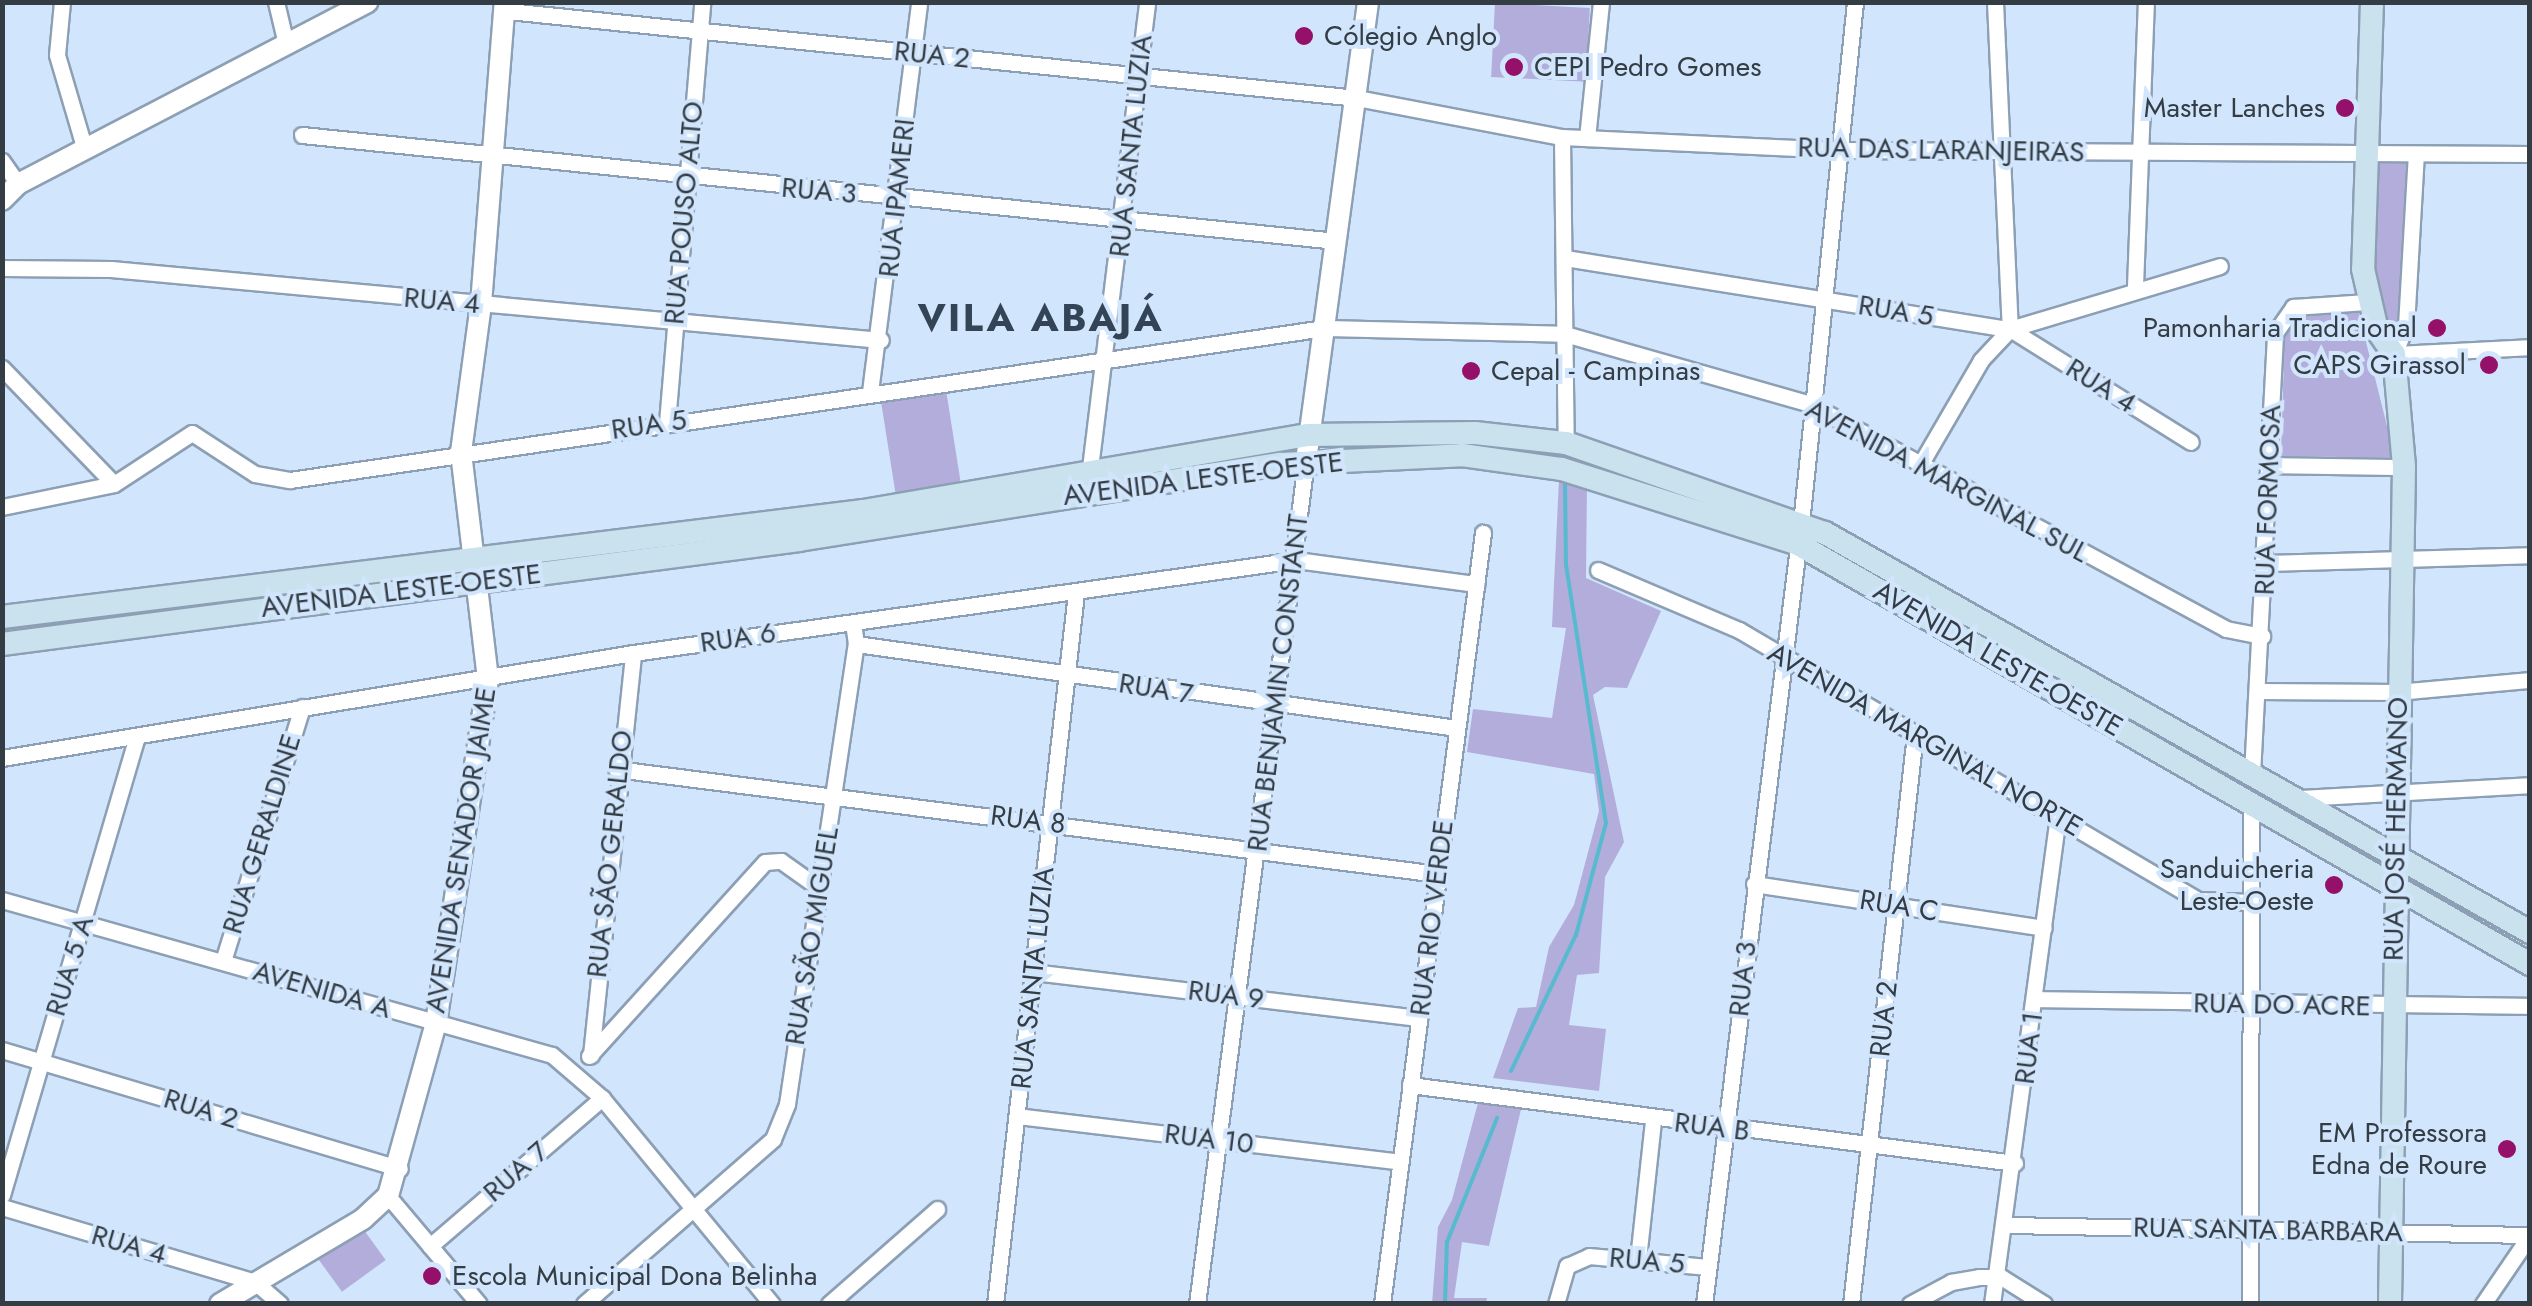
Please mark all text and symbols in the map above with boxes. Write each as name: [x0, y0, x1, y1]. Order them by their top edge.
place label: Cólegio Anglo: [1324, 19, 1497, 53]
marker: Cólegio Anglo: [1293, 25, 1315, 47]
street label: RUA SANTA LUZIA: [1103, 33, 1159, 259]
street label: RUA 2: [892, 34, 972, 76]
place label: CEPI Pedro Gomes: [1534, 50, 1761, 84]
marker: CEPI Pedro Gomes: [1503, 56, 1525, 78]
place label: Master Lanches: [2144, 91, 2325, 125]
marker: Master Lanches: [2334, 97, 2356, 119]
street label: RUA POUSO ALTO: [658, 100, 710, 326]
street label: RUA IPAMERI: [872, 117, 922, 279]
street label: RUA DAS LARANJEIRAS: [1797, 131, 2085, 169]
street label: RUA 3: [780, 171, 858, 211]
street label: RUA 4: [402, 281, 482, 321]
street label: RUA 5: [1856, 288, 1936, 334]
district label: VILA ABAJÁ: [918, 295, 1164, 341]
place label: Pamonharia Tradicional: [2143, 311, 2417, 345]
marker: Pamonharia Tradicional: [2426, 317, 2448, 339]
place label: CAPS Girassol: [2293, 348, 2466, 382]
street label: RUA 4: [2060, 352, 2142, 420]
marker: CAPS Girassol: [2476, 352, 2502, 378]
place label: Cepal - Campinas: [1491, 354, 1700, 388]
marker: Cepal - Campinas: [1460, 360, 1482, 382]
street label: AVENIDA MARGINAL SUL: [1800, 392, 2094, 570]
street label: RUA 5: [609, 403, 689, 447]
street label: RUA FORMOSA: [2248, 404, 2288, 596]
street label: AVENIDA LESTE-OESTE: [1061, 445, 1345, 513]
street label: RUA BENJAMIN CONSTANT: [1241, 513, 1315, 853]
street label: AVENIDA LESTE-OESTE: [259, 557, 543, 625]
street label: AVENIDA LESTE-OESTE: [1867, 574, 2129, 744]
street label: RUA 6: [698, 616, 778, 660]
street label: AVENIDA MARGINAL NORTE: [1762, 636, 2088, 844]
street label: RUA 7: [1116, 667, 1196, 711]
street label: AVENIDA SENADOR JAIME: [419, 685, 503, 1015]
street label: RUA JOSÉ HERMANO: [2377, 697, 2415, 961]
street label: RUA SÃO GERALDO: [580, 729, 640, 979]
street label: RUA GERALDINE: [216, 730, 308, 938]
street label: RUA 8: [989, 799, 1067, 841]
street label: RUA RIO VERDE: [1403, 818, 1461, 1018]
street label: RUA SÃO MIGUEL: [778, 825, 846, 1047]
place label: Sanduicheria Leste-Oeste: [2160, 852, 2314, 918]
street label: RUA SANTA LUZIA: [1005, 865, 1061, 1091]
marker: Sanduicheria Leste-Oeste: [2323, 874, 2345, 896]
street label: RUA C: [1857, 883, 1941, 929]
street label: RUA 5 A: [39, 912, 101, 1020]
street label: RUA 3: [1722, 940, 1764, 1018]
street label: AVENIDA A: [249, 954, 395, 1026]
street label: RUA 9: [1186, 974, 1266, 1016]
street label: RUA 2: [1863, 979, 1905, 1059]
street label: RUA DO ACRE: [2193, 987, 2371, 1023]
street label: RUA 1: [2008, 1010, 2050, 1086]
street label: RUA 2: [160, 1082, 242, 1136]
street label: RUA B: [1672, 1106, 1752, 1148]
place label: EM Professora Edna de Roure: [2311, 1116, 2487, 1182]
street label: RUA 10: [1163, 1117, 1255, 1161]
street label: RUA 7: [477, 1135, 555, 1209]
marker: EM Professora Edna de Roure: [2496, 1138, 2518, 1160]
street label: RUA SANTA BARBARA: [2133, 1211, 2403, 1249]
street label: RUA 4: [88, 1218, 170, 1272]
street label: RUA 5: [1608, 1241, 1686, 1281]
place label: Escola Municipal Dona Belinha: [452, 1259, 817, 1293]
marker: Escola Municipal Dona Belinha: [421, 1265, 443, 1287]

